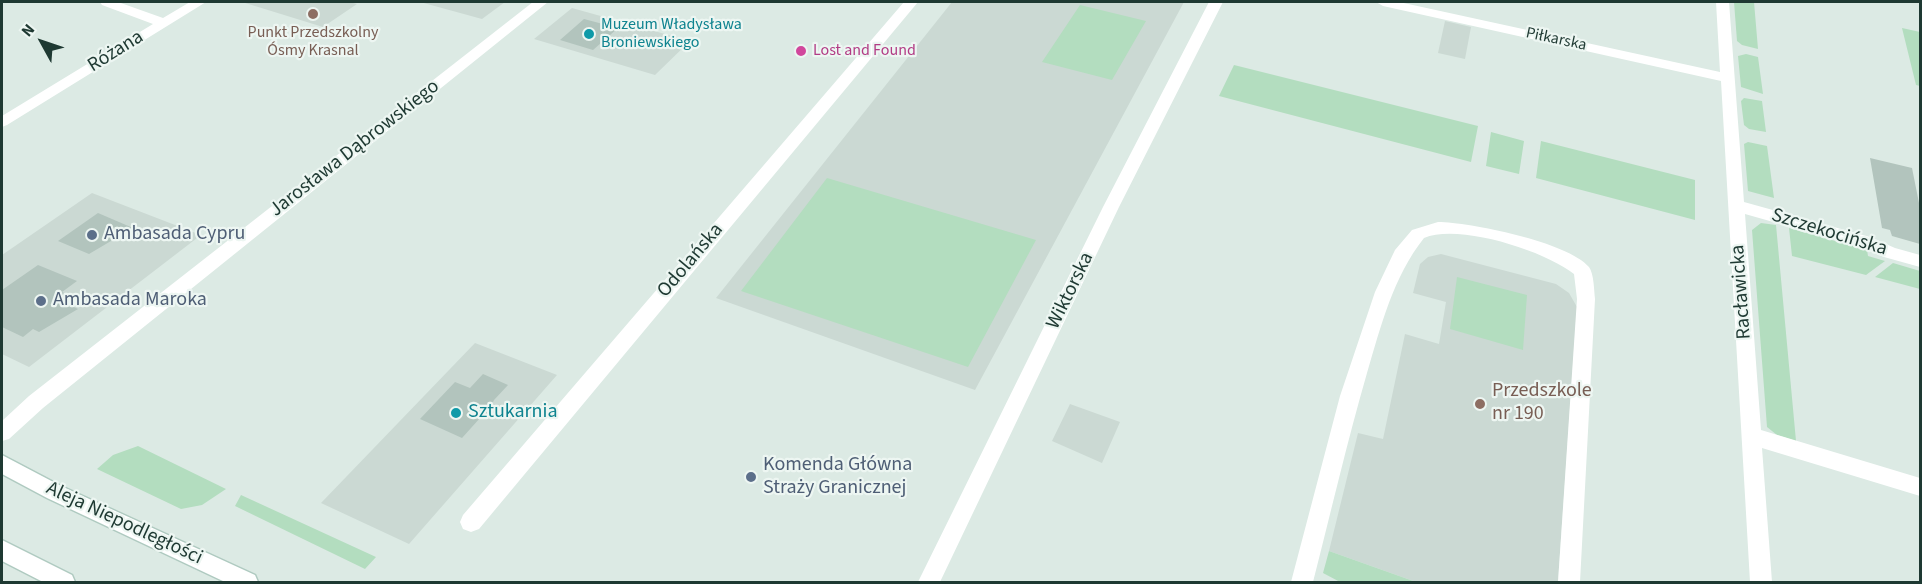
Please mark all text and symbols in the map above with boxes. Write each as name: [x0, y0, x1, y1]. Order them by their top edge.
marker: Punkt Przedszkolny Ósmy Krasnal: [306, 7, 320, 21]
north arrow: [12, 12, 72, 72]
place label: Muzeum Władysława Broniewskiego: [601, 15, 742, 53]
text: N: [16, 19, 40, 42]
place label: Punkt Przedszkolny Ósmy Krasnal: [248, 23, 378, 61]
street label: Piłkarska: [1524, 24, 1588, 56]
street label: Różana: [84, 26, 148, 78]
marker: Muzeum Władysława Broniewskiego: [582, 27, 596, 41]
place label: Lost and Found: [813, 41, 916, 61]
marker: Lost and Found: [794, 44, 808, 58]
street label: Jarosława Dąbrowskiego: [265, 75, 445, 223]
street label: Szczekocińska: [1768, 204, 1890, 262]
street label: Odolańska: [653, 219, 729, 303]
place label: Ambasada Cypru: [104, 223, 245, 247]
marker: Ambasada Cypru: [85, 228, 99, 242]
street label: Racławicka: [1727, 244, 1757, 340]
street label: Wiktorska: [1042, 249, 1100, 333]
place label: Ambasada Maroka: [53, 289, 207, 313]
marker: Ambasada Maroka: [34, 294, 48, 308]
place label: Przedszkole nr 190: [1492, 380, 1592, 427]
marker: Przedszkole nr 190: [1473, 397, 1487, 411]
place label: Sztukarnia: [468, 401, 557, 425]
marker: Sztukarnia: [449, 406, 463, 420]
place label: Komenda Główna Straży Granicznej: [763, 454, 912, 501]
marker: Komenda Główna Straży Granicznej: [744, 470, 758, 484]
street label: Aleja Niepodległości: [42, 477, 206, 571]

